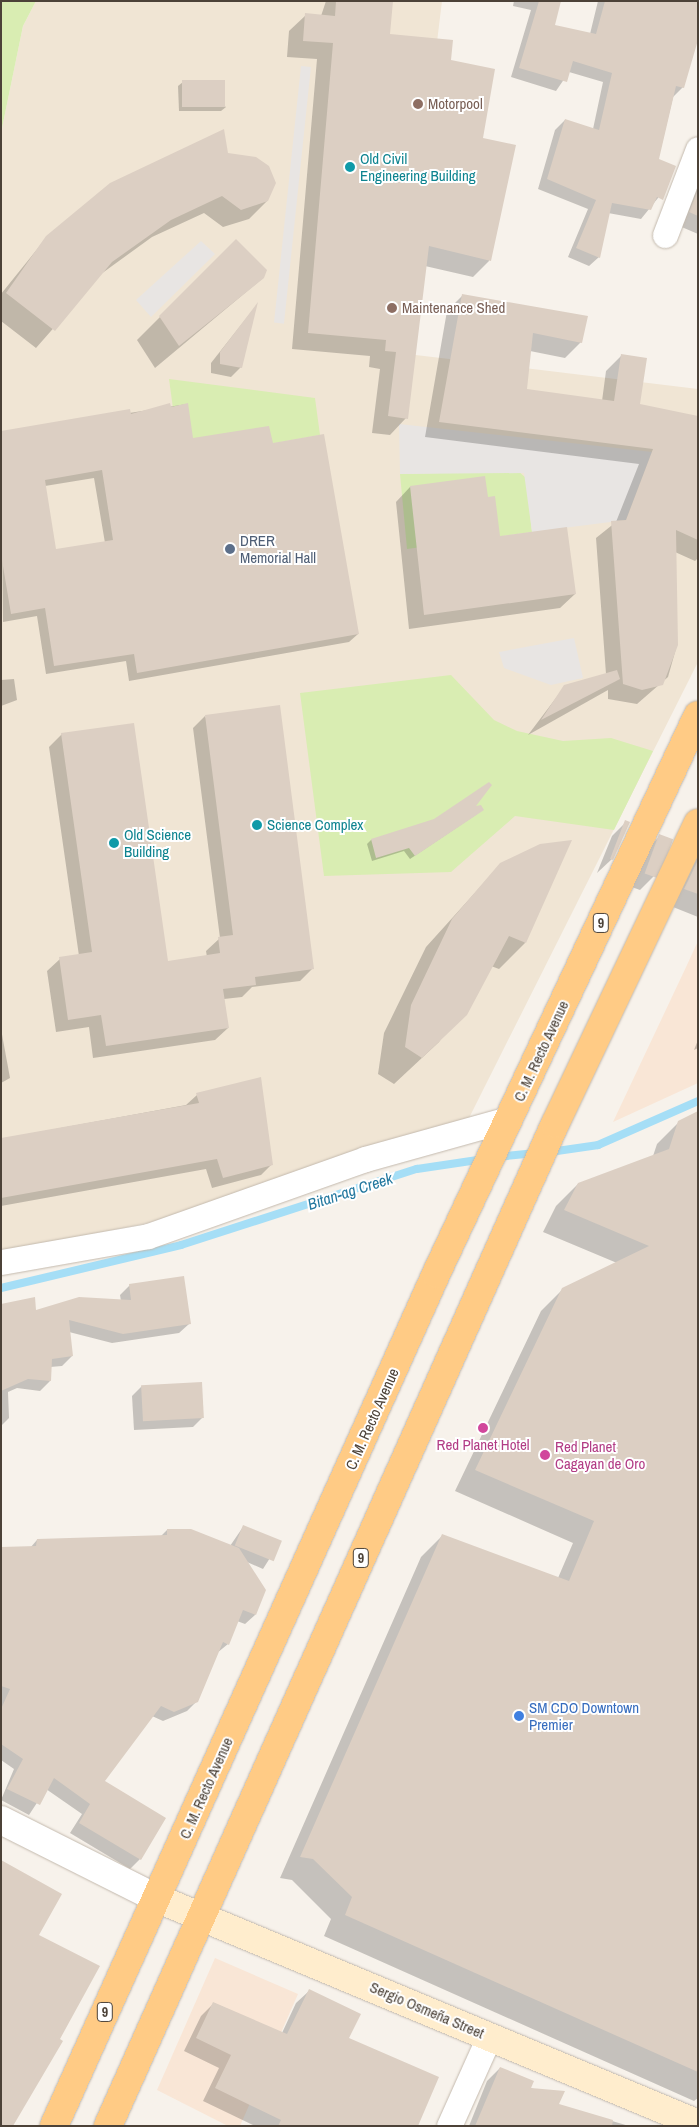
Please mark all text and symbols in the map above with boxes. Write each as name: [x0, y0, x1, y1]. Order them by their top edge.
place label: Motorpool: [428, 95, 483, 113]
marker: Motorpool: [412, 98, 424, 110]
place label: Old Civil Engineering Building: [360, 149, 476, 184]
marker: Old Civil Engineering Building: [344, 161, 356, 173]
place label: Maintenance Shed: [402, 299, 505, 317]
marker: Maintenance Shed: [386, 302, 398, 314]
place label: DRER Memorial Hall: [240, 531, 316, 566]
marker: DRER Memorial Hall: [224, 543, 236, 555]
place label: Science Complex: [267, 816, 363, 834]
marker: Science Complex: [251, 819, 263, 831]
place label: Old Science Building: [124, 825, 191, 860]
marker: Old Science Building: [108, 837, 120, 849]
road number: 9: [592, 911, 610, 934]
street label: C. M. Recto Avenue: [510, 997, 572, 1105]
water label: Bitan-ag Creek: [305, 1168, 395, 1214]
street label: C. M. Recto Avenue: [341, 1365, 403, 1473]
marker: Red Planet Hotel: [477, 1422, 489, 1434]
place label: Red Planet Hotel: [437, 1436, 529, 1454]
place label: Red Planet Cagayan de Oro: [555, 1437, 645, 1472]
marker: Red Planet Cagayan de Oro: [539, 1449, 551, 1461]
road number: 9: [352, 1546, 370, 1570]
place label: SM CDO Downtown Premier: [529, 1698, 639, 1733]
marker: SM CDO Downtown Premier: [513, 1710, 525, 1722]
street label: C. M. Recto Avenue: [175, 1734, 237, 1842]
street label: Sergio Osmeña Street: [367, 1978, 487, 2042]
road number: 9: [96, 2000, 114, 2024]

